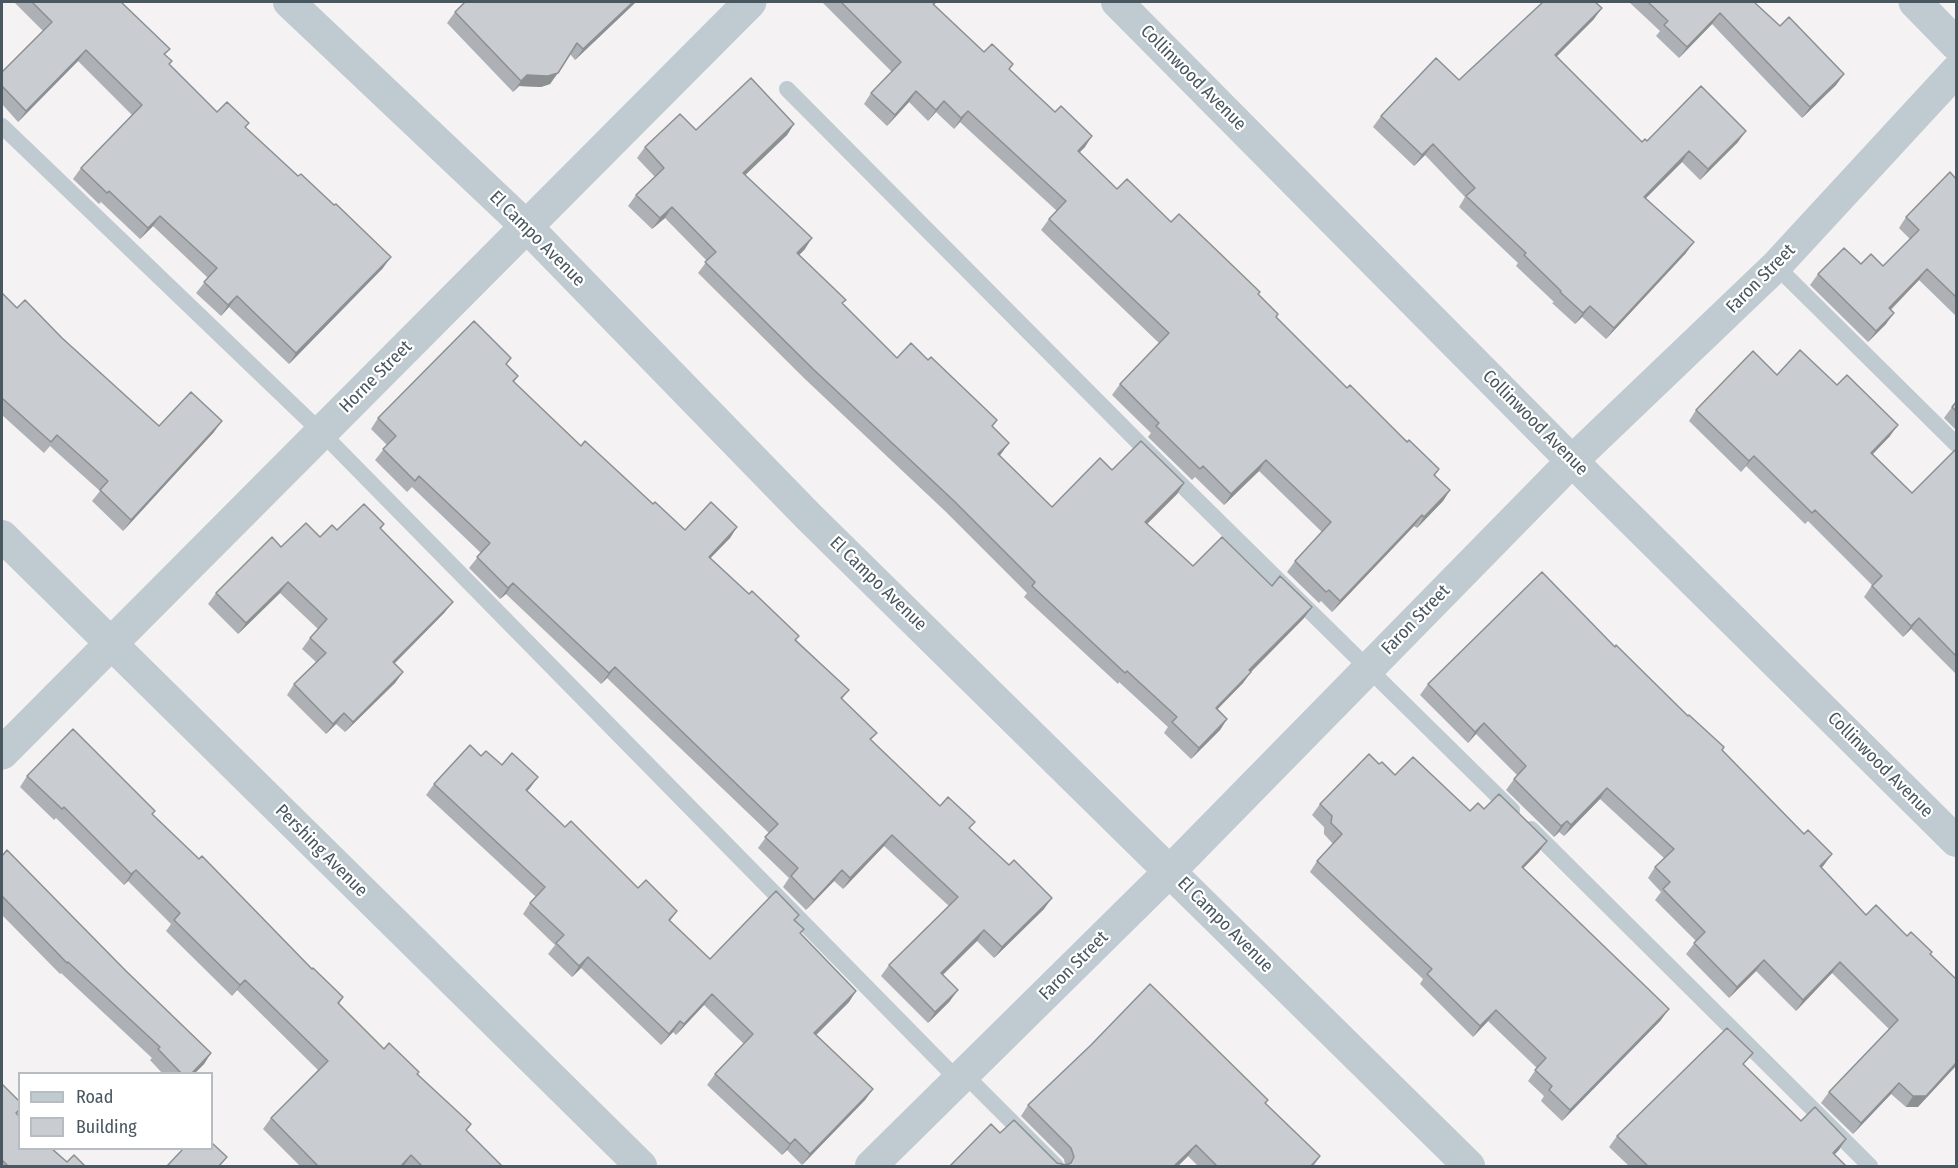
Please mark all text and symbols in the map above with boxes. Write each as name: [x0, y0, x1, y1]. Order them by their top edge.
street label: Collinwood Avenue: [1136, 21, 1250, 135]
street label: El Campo Avenue: [485, 187, 589, 291]
street label: Faron Street: [1722, 240, 1800, 318]
street label: Horne Street: [335, 336, 417, 418]
street label: Collinwood Avenue: [1478, 366, 1592, 480]
street label: El Campo Avenue: [825, 532, 931, 636]
street label: Faron Street: [1377, 581, 1455, 659]
street label: Collinwood Avenue: [1823, 708, 1937, 822]
street label: Pershing Avenue: [270, 800, 372, 902]
street label: El Campo Avenue: [1173, 873, 1277, 977]
street label: Faron Street: [1035, 927, 1113, 1005]
legend: [18, 1072, 213, 1150]
text: Road: [76, 1086, 113, 1108]
text: Building: [76, 1116, 137, 1138]

